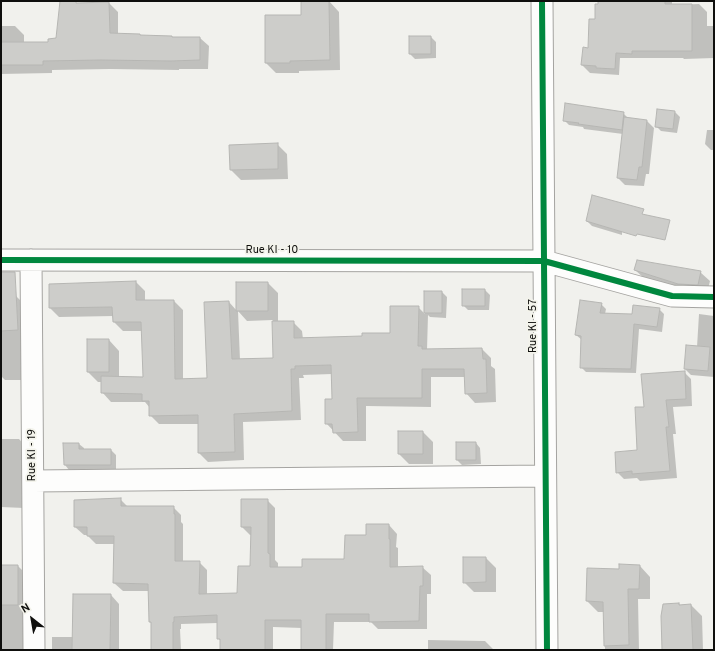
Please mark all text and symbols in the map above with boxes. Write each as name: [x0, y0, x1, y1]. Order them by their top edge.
street label: Rue KI - 10: [246, 244, 298, 258]
street label: Rue KI - 57: [527, 299, 541, 353]
street label: Rue KI - 19: [26, 429, 40, 481]
north arrow: [12, 599, 52, 639]
text: N: [19, 601, 33, 617]

